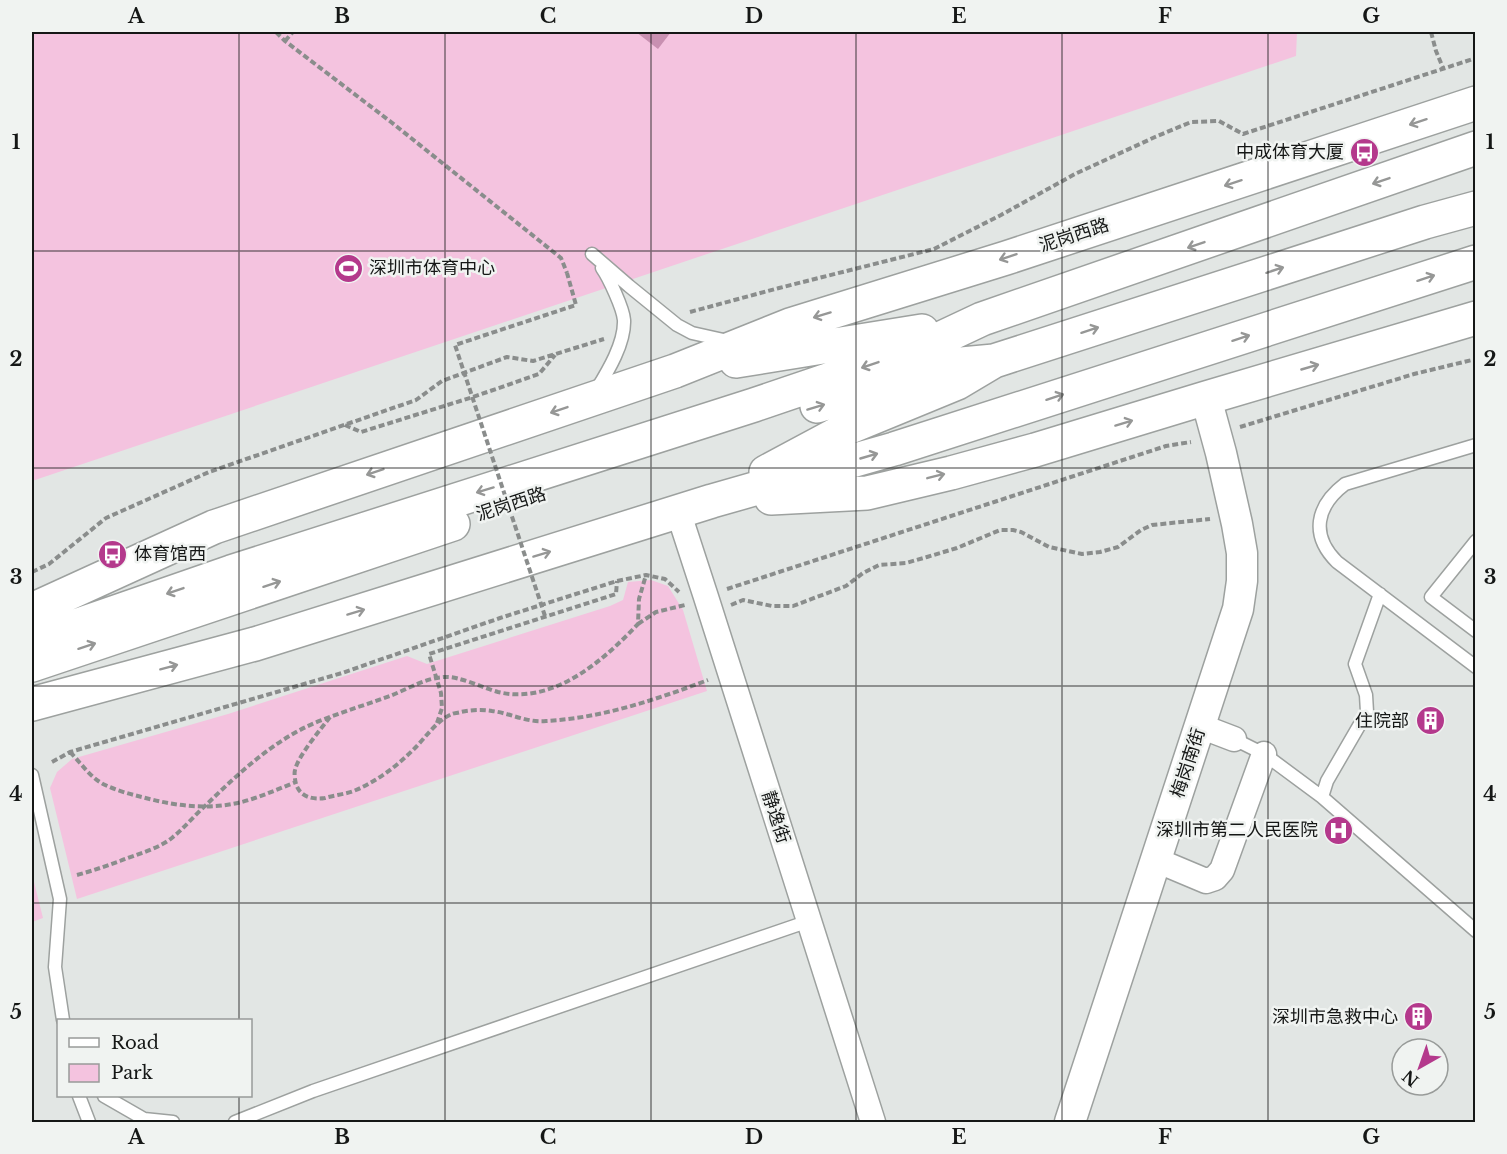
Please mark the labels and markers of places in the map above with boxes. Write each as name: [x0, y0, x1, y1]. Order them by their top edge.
bus stop icon: 中成体育大厦: [1349, 136, 1381, 168]
place label: 中成体育大厦: [1236, 141, 1344, 163]
sports icon: 深圳市体育中心: [332, 252, 364, 284]
place label: 深圳市体育中心: [369, 257, 495, 279]
bus stop icon: 体育馆西: [97, 538, 129, 570]
place label: 体育馆西: [134, 543, 206, 565]
building icon: 住院部: [1414, 705, 1446, 737]
place label: 住院部: [1355, 710, 1409, 732]
hospital icon: 深圳市第二人民医院: [1323, 814, 1355, 846]
place label: 深圳市第二人民医院: [1156, 819, 1318, 841]
building icon: 深圳市急救中心: [1403, 1001, 1435, 1033]
place label: 深圳市急救中心: [1272, 1006, 1398, 1028]

